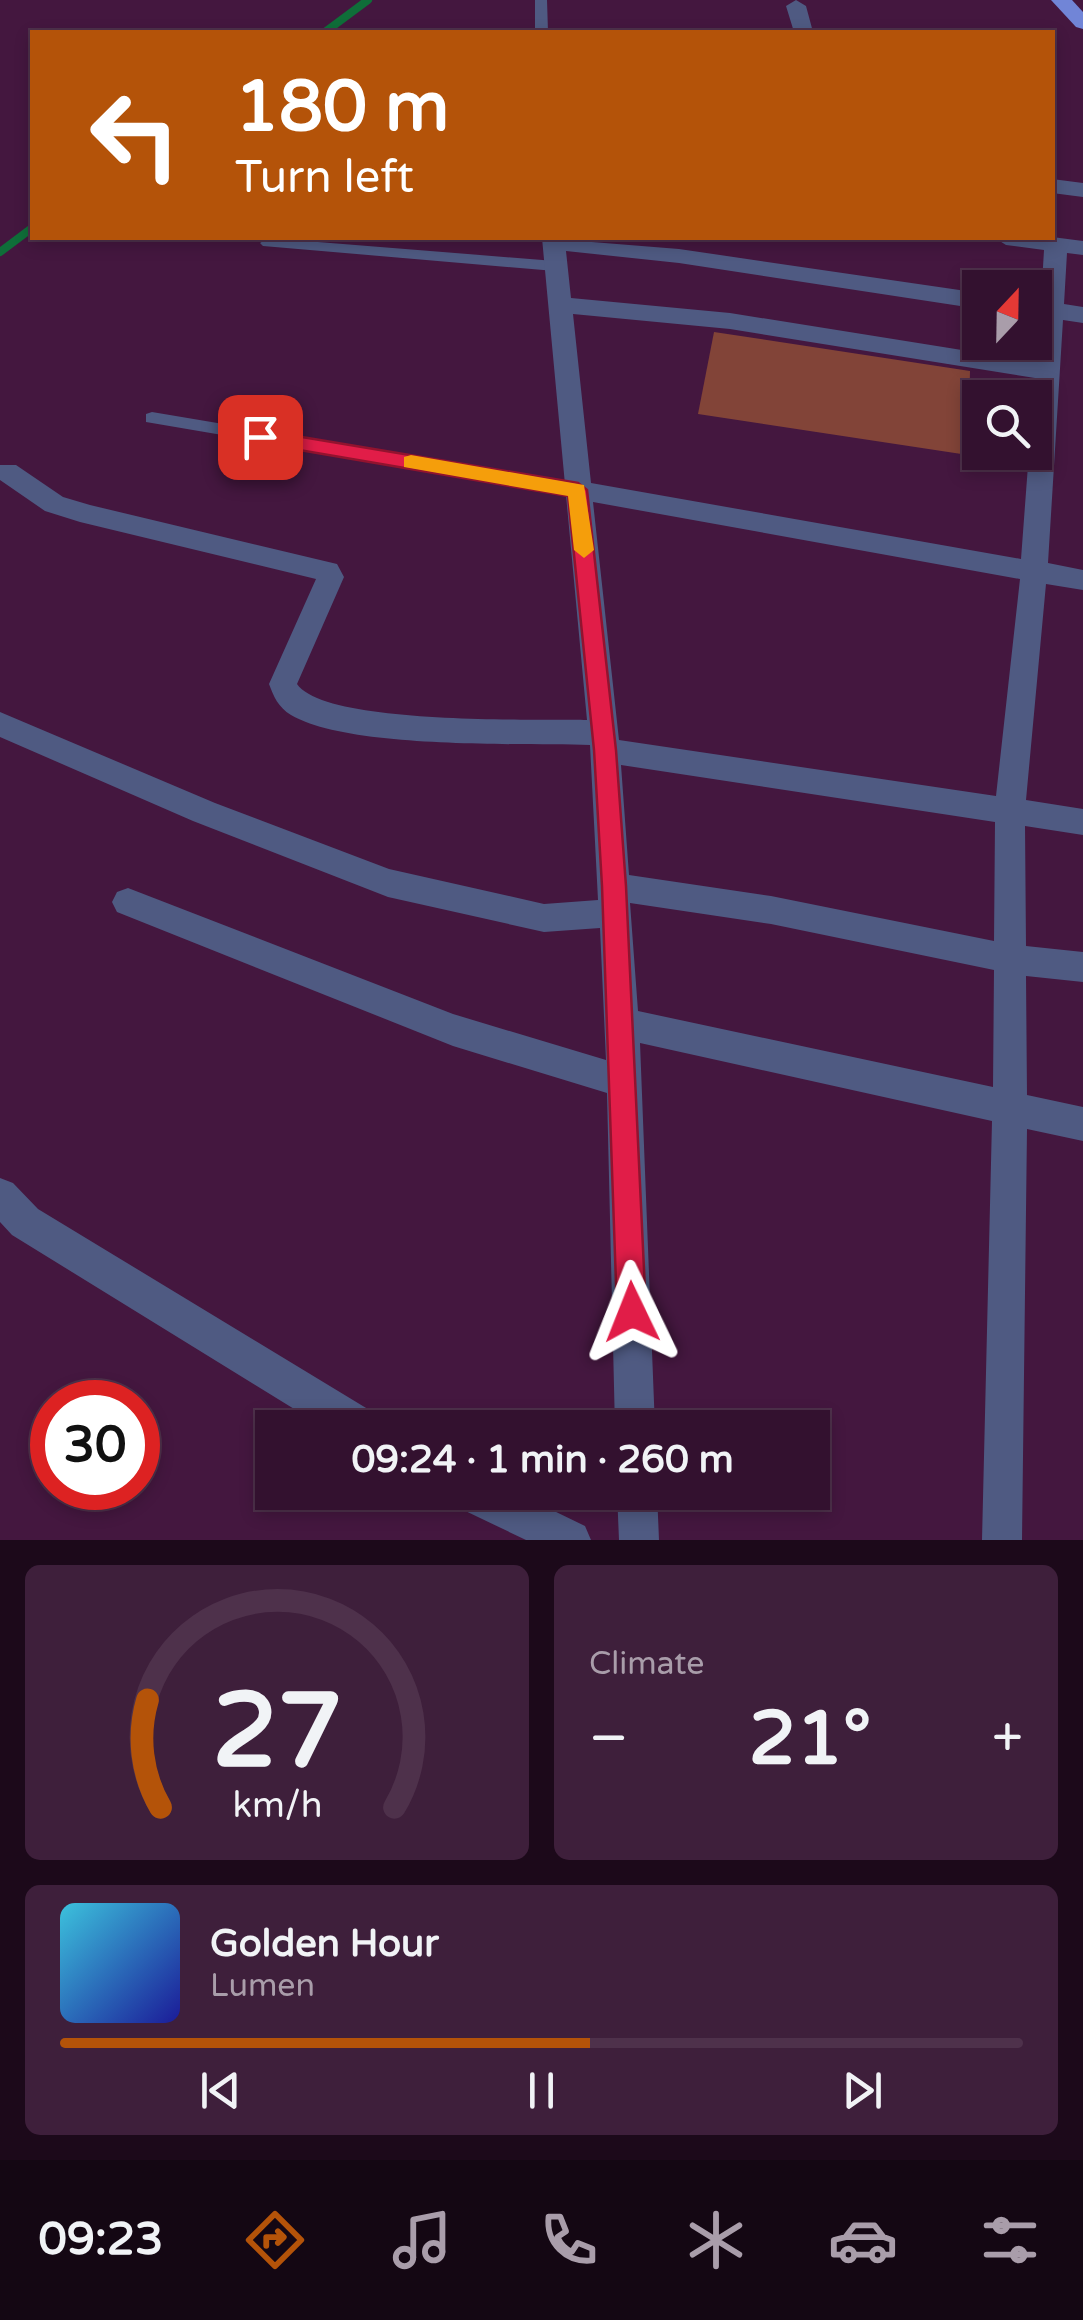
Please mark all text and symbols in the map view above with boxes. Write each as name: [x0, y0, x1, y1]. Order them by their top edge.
text: 180 m: [235, 66, 449, 150]
icon: left: [70, 70, 200, 200]
text: Turn left: [235, 151, 414, 205]
north arrow: [962, 270, 1052, 360]
map controls: [962, 270, 1052, 470]
button: search: [962, 380, 1052, 470]
pin: [218, 395, 303, 480]
icon: arrive: [233, 410, 288, 465]
position arrow: [580, 1260, 684, 1364]
speed limit sign: 30: [30, 1380, 160, 1510]
text: 09:24 · 1 min · 260 m: [351, 1437, 734, 1483]
text: Climate: [589, 1645, 704, 1683]
text: 27: [212, 1670, 342, 1795]
text: 21°: [749, 1694, 871, 1784]
text: −: [589, 1706, 628, 1772]
text: +: [992, 1706, 1023, 1772]
text: km/h: [232, 1784, 322, 1827]
text: Golden Hour: [210, 1921, 439, 1967]
text: Lumen: [210, 1967, 315, 2005]
icon: previous: [193, 2063, 248, 2118]
icon: pause: [514, 2063, 569, 2118]
icon: next: [835, 2063, 890, 2118]
icon: directions: [240, 2205, 310, 2275]
icon: music: [387, 2205, 457, 2275]
icon: phone: [534, 2205, 604, 2275]
icon: climate: [681, 2205, 751, 2275]
icon: car: [828, 2205, 898, 2275]
icon: filters: [975, 2205, 1045, 2275]
text: 09:23: [38, 2213, 163, 2267]

